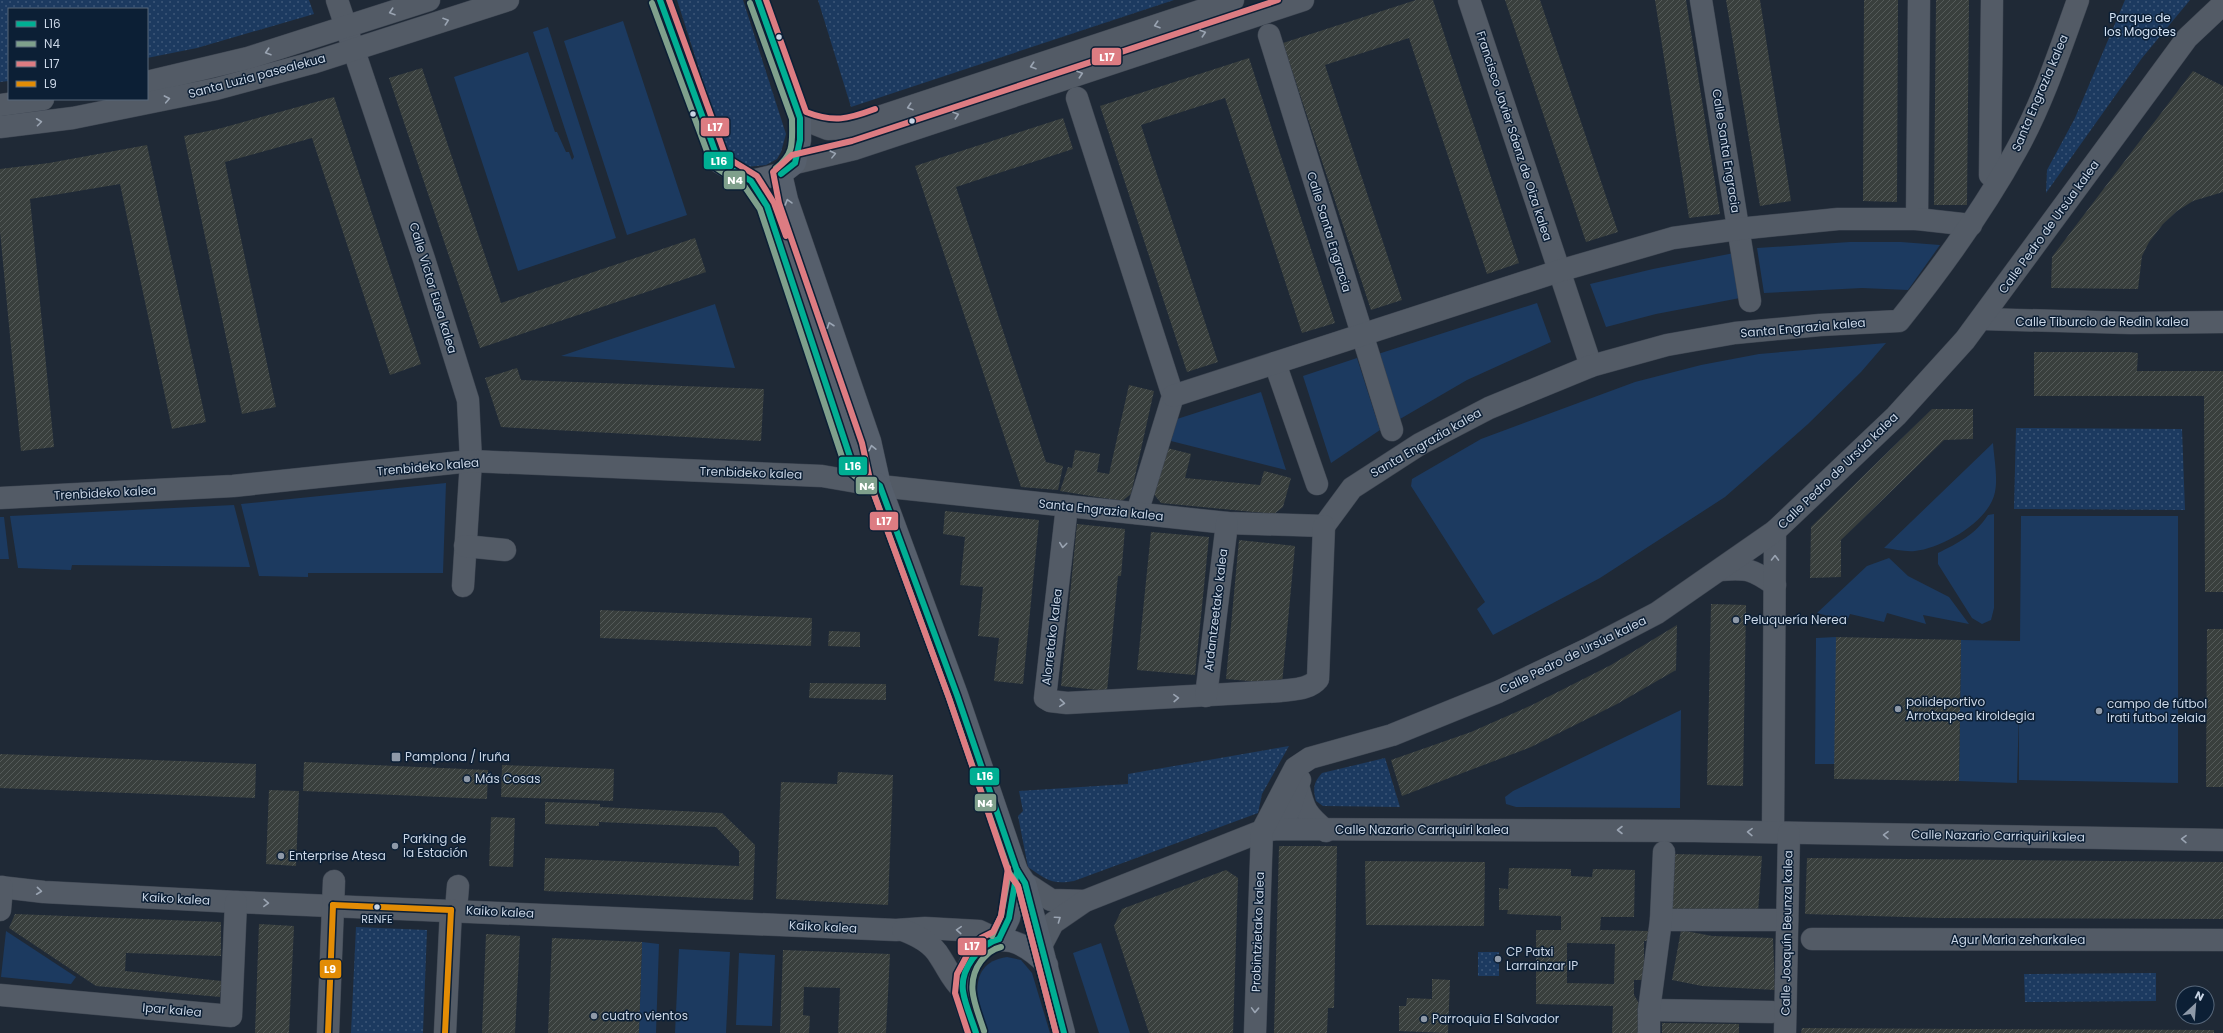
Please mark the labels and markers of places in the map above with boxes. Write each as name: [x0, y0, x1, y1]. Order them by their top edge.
unlabelled marker: [774, 32, 784, 42]
unlabelled marker: [688, 109, 698, 119]
unlabelled marker: [907, 116, 917, 126]
place label: Peluquería Nerea: [1744, 611, 1847, 628]
marker: Peluquería Nerea: [1731, 615, 1741, 625]
place label: polideportivo Arrotxapea kiroldegia: [1906, 693, 2035, 724]
place label: campo de fútbol Irati futbol zelaia: [2107, 695, 2207, 726]
marker: polideportivo Arrotxapea kiroldegia: [1893, 704, 1903, 714]
marker: campo de fútbol Irati futbol zelaia: [2094, 706, 2104, 716]
place label: Pamplona / Iruña: [405, 748, 510, 765]
marker: Pamplona / Iruña: [390, 751, 402, 763]
place label: Más Cosas: [475, 770, 541, 787]
marker: Más Cosas: [462, 774, 472, 784]
place label: Parking de la Estación: [403, 830, 468, 861]
marker: Parking de la Estación: [390, 841, 400, 851]
place label: Enterprise Atesa: [289, 847, 386, 864]
marker: Enterprise Atesa: [276, 851, 286, 861]
marker: RENFE: [372, 902, 382, 912]
place label: RENFE: [361, 911, 393, 927]
place label: CP Patxi Larrainzar IP: [1506, 943, 1578, 974]
marker: CP Patxi Larrainzar IP: [1493, 954, 1503, 964]
place label: cuatro vientos: [602, 1007, 688, 1024]
place label: Parroquia El Salvador: [1432, 1010, 1560, 1027]
marker: cuatro vientos: [589, 1011, 599, 1021]
marker: Parroquia El Salvador: [1419, 1014, 1429, 1024]

